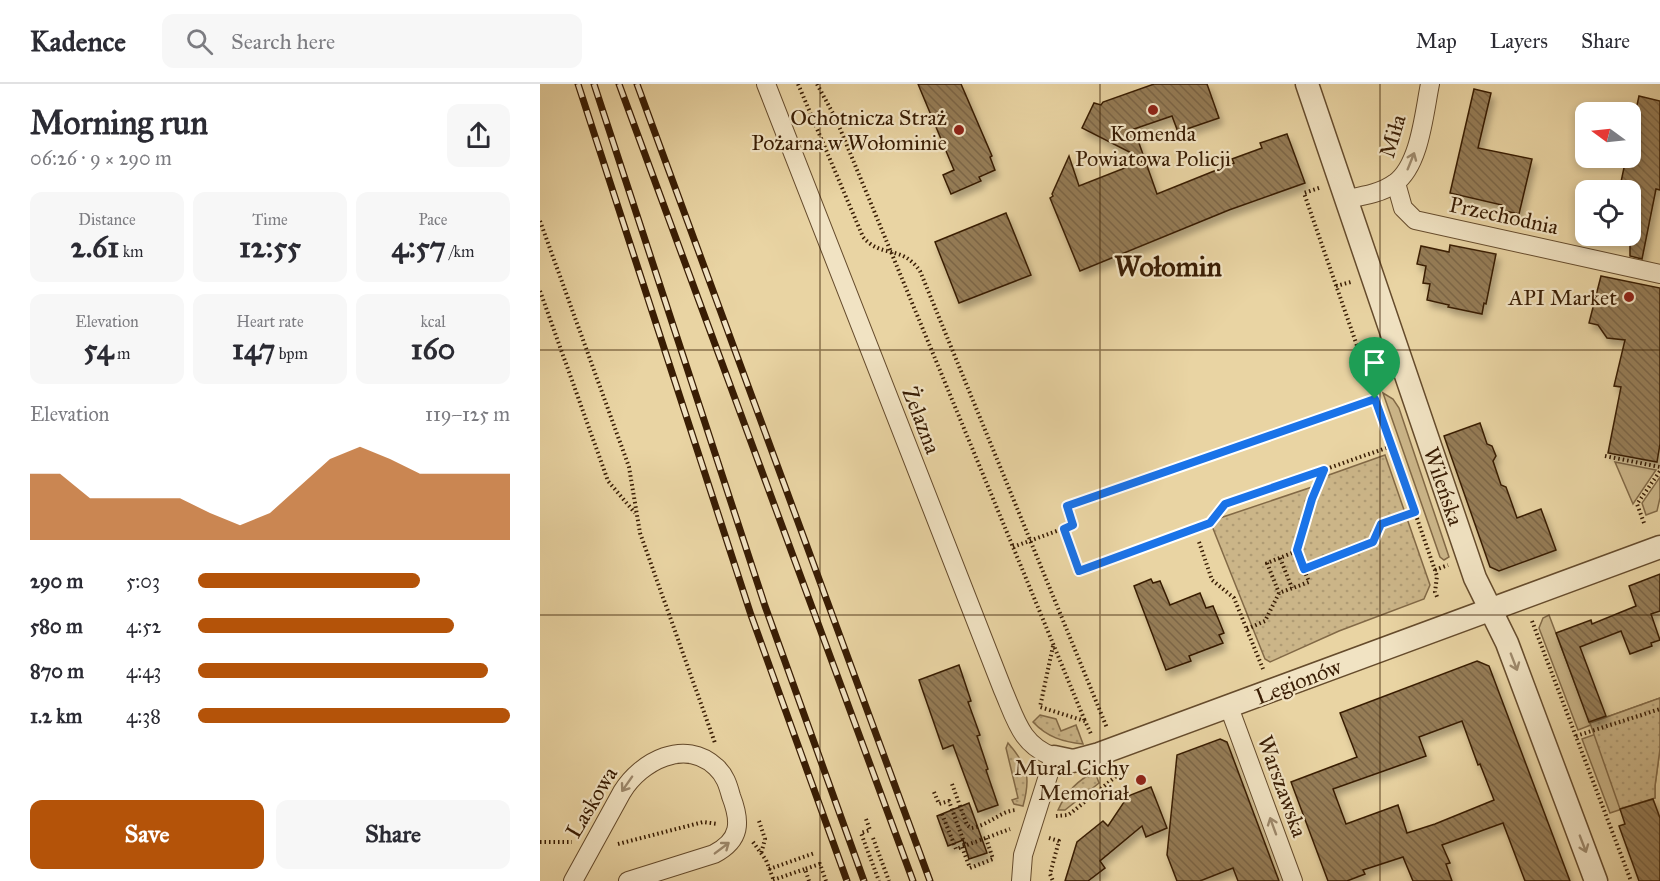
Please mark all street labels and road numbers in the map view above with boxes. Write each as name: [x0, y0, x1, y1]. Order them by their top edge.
street label: Miła: [1373, 110, 1412, 161]
street label: Przechodnia: [1447, 191, 1562, 240]
street label: Żelazna: [896, 383, 947, 458]
street label: Wileńska: [1418, 443, 1470, 530]
street label: Legionów: [1251, 652, 1346, 710]
street label: Warszawska: [1252, 731, 1314, 842]
street label: Laskowa: [560, 761, 624, 843]

